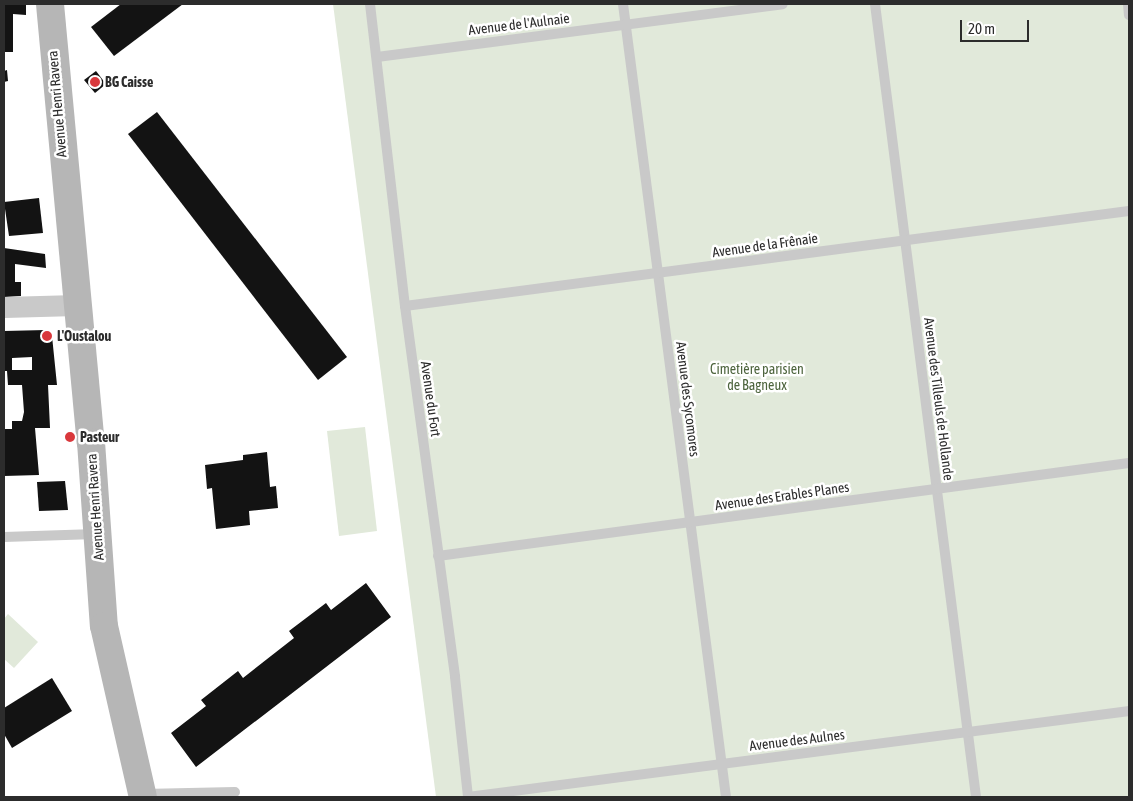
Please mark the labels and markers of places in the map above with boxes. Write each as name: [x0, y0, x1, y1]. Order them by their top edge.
place label: BG Caisse: [105, 74, 153, 90]
marker: BG Caisse: [89, 76, 101, 88]
place label: L'Oustalou: [57, 328, 111, 344]
marker: L'Oustalou: [41, 330, 53, 342]
place label: Pasteur: [80, 429, 119, 445]
marker: Pasteur: [64, 431, 76, 443]

